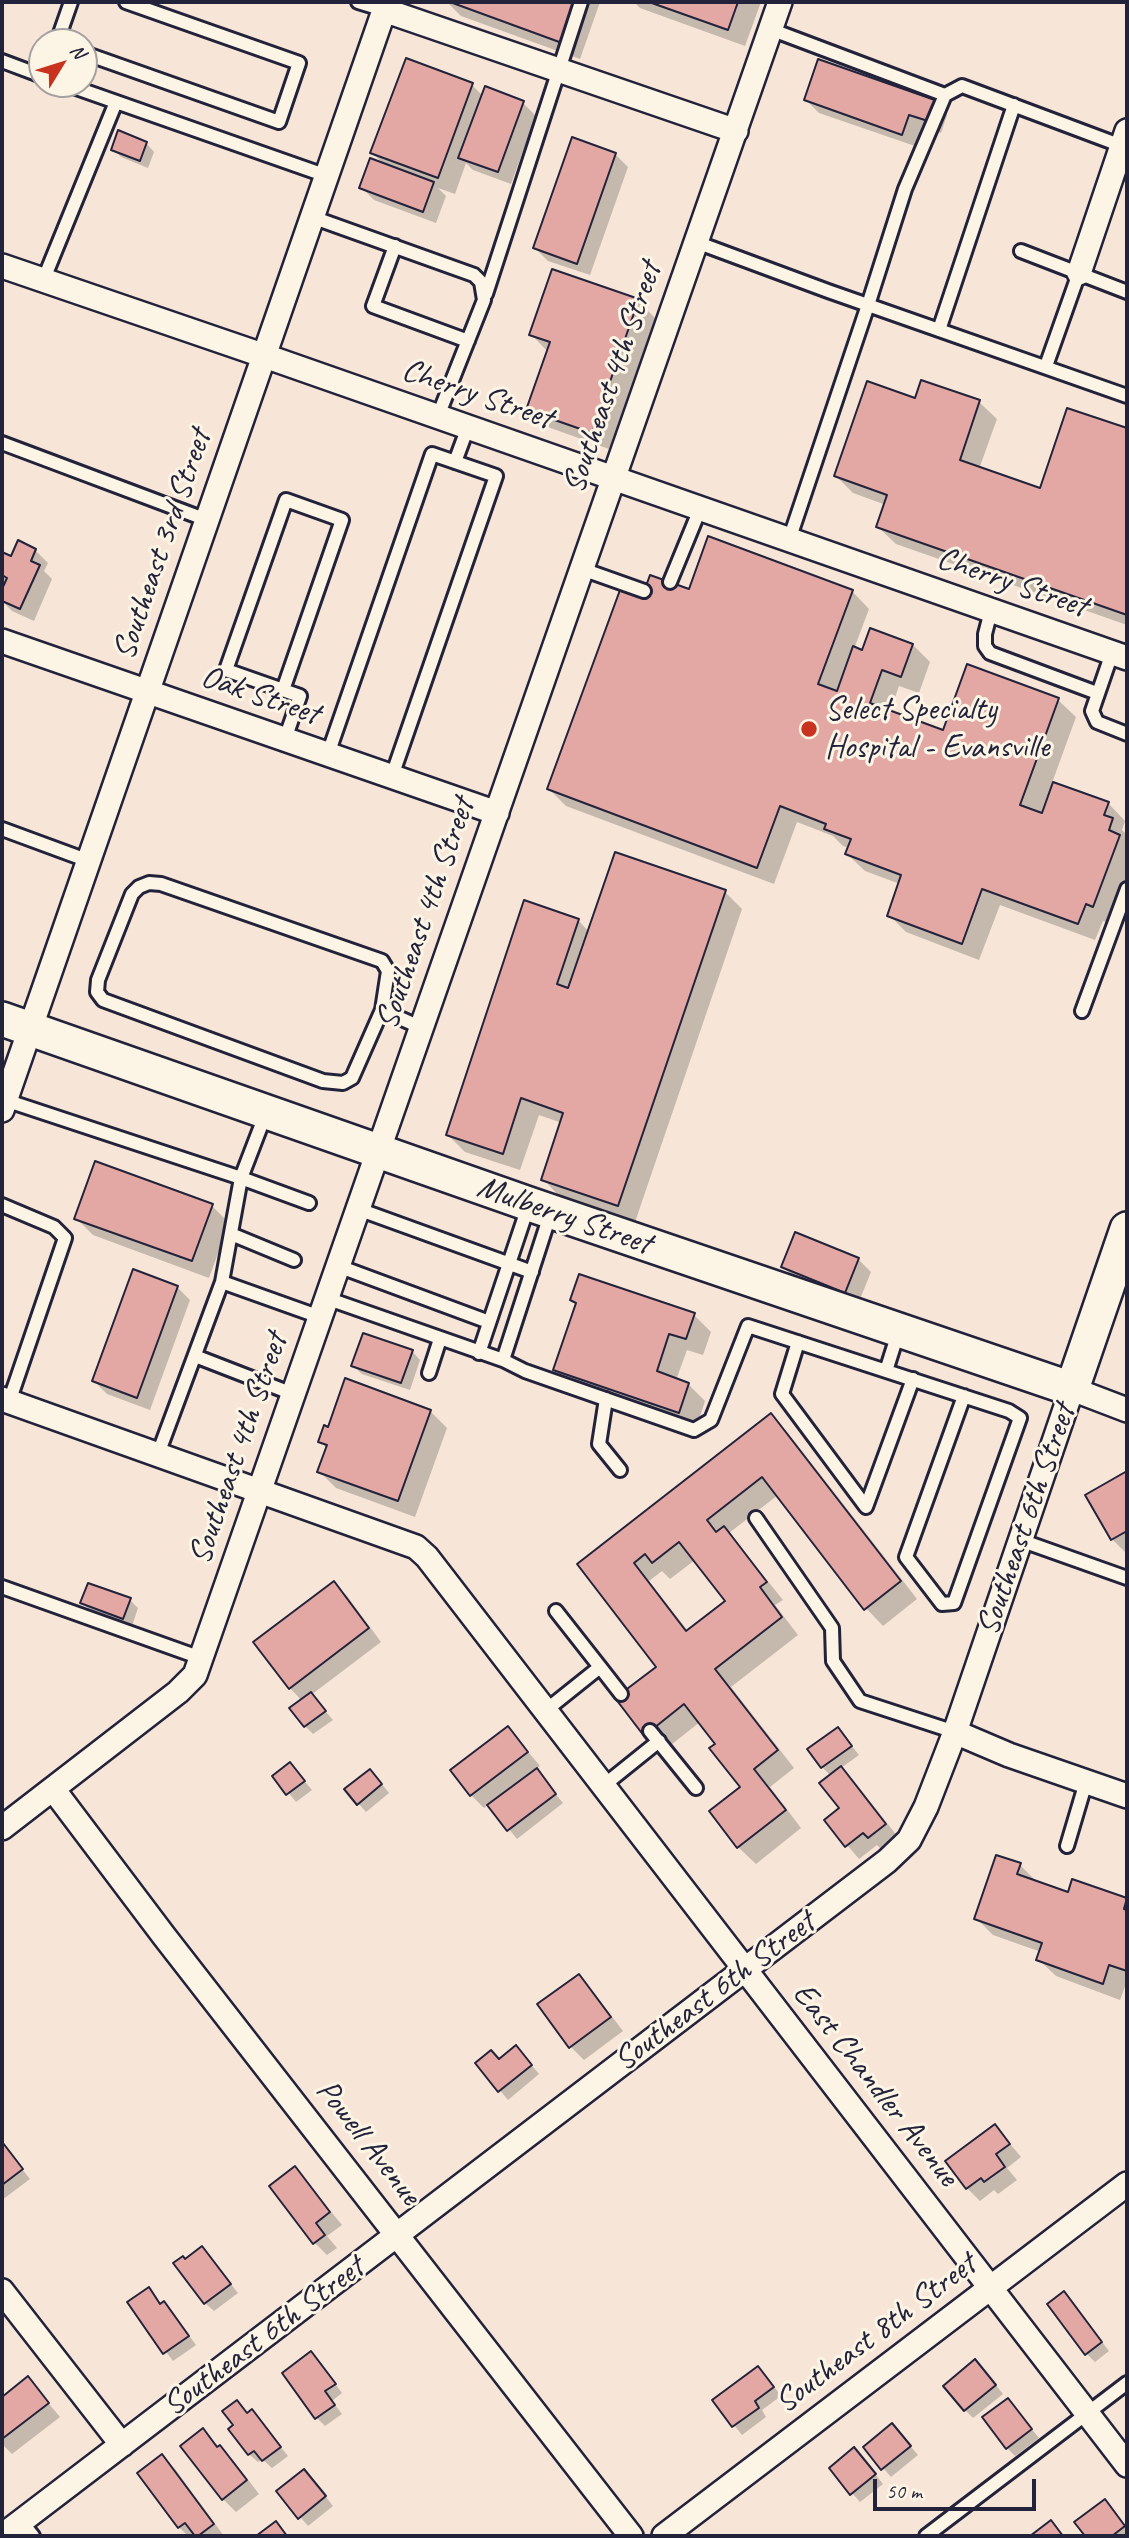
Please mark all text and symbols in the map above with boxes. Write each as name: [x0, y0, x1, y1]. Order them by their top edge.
north arrow: [28, 28, 98, 98]
text: N: [65, 39, 91, 63]
street label: Southeast 4th Street: [555, 257, 671, 499]
street label: Cherry Street: [397, 351, 557, 439]
street label: Southeast 3rd Street: [105, 425, 221, 665]
street label: Cherry Street: [932, 539, 1092, 627]
street label: Oak Street: [196, 657, 324, 735]
place label: Select Specialty Hospital - Evansville: [825, 690, 1049, 768]
marker: Select Specialty Hospital - Evansville: [799, 719, 819, 739]
street label: Southeast 4th Street: [368, 793, 484, 1035]
street label: Mulberry Street: [472, 1168, 656, 1264]
street label: Southeast 4th Street: [181, 1328, 297, 1570]
street label: Southeast 6th Street: [969, 1399, 1085, 1641]
street label: Southeast 6th Street: [607, 1904, 823, 2080]
street label: East Chandler Avenue: [783, 1975, 967, 2195]
street label: Powell Avenue: [307, 2072, 429, 2214]
street label: Southeast 8th Street: [768, 2246, 984, 2422]
street label: Southeast 6th Street: [156, 2249, 372, 2425]
scale bar: [877, 2464, 1040, 2508]
text: 50 m: [886, 2478, 922, 2504]

